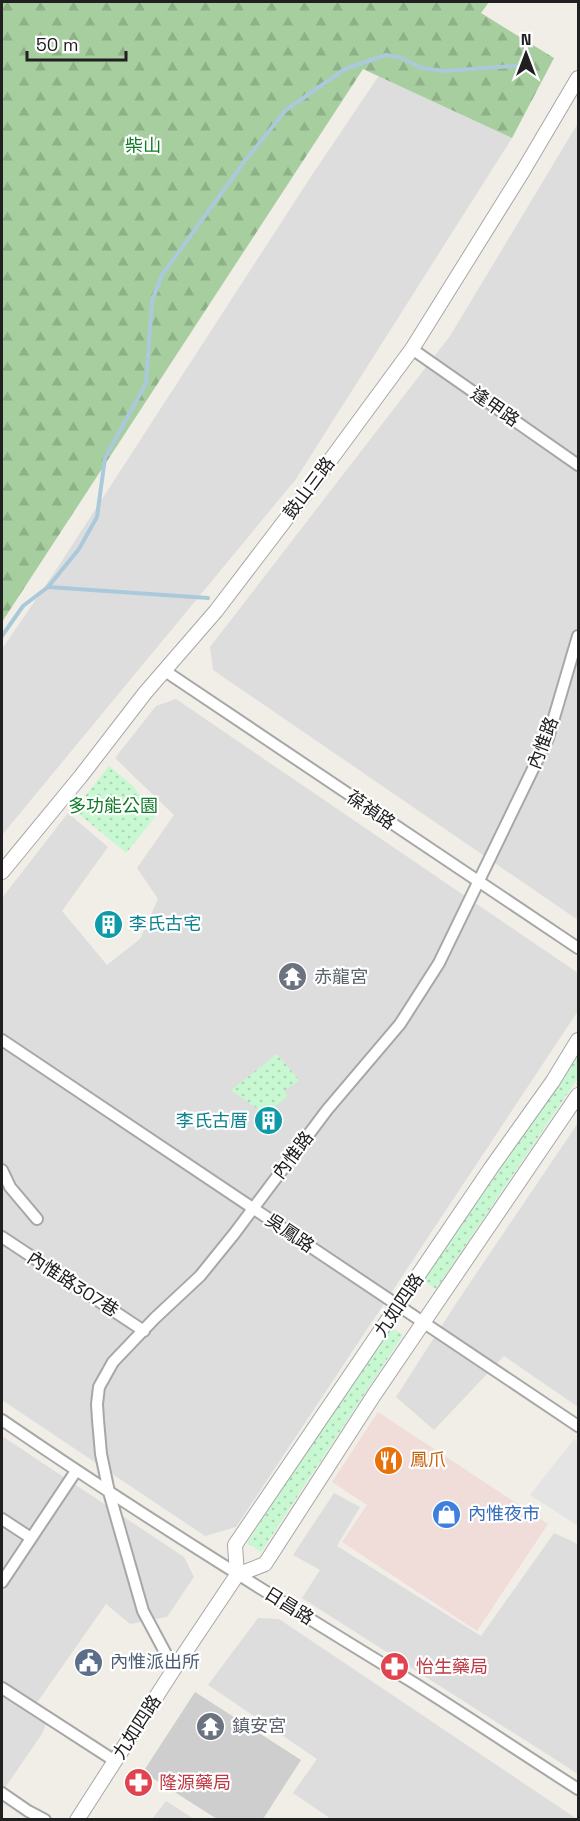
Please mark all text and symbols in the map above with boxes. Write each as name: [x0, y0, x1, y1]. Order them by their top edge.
scale bar: [27, 24, 126, 62]
north arrow: [496, 24, 556, 84]
text: N: [521, 29, 531, 50]
text: 50 m: [36, 33, 78, 56]
park label: 柴山: [125, 134, 161, 157]
street label: 逢甲路: [467, 382, 524, 431]
street label: 鼓山三路: [278, 452, 339, 523]
street label: 內惟路: [522, 713, 563, 772]
street label: 葆禎路: [342, 785, 400, 834]
park label: 多功能公園: [68, 794, 158, 817]
building icon: 李氏古宅: [92, 908, 124, 940]
place label: 李氏古宅: [129, 912, 201, 935]
temple icon: 赤龍宮: [277, 961, 309, 993]
place label: 赤龍宮: [314, 965, 368, 988]
building icon: 李氏古厝: [253, 1105, 285, 1137]
place label: 李氏古厝: [176, 1109, 248, 1132]
street label: 內惟路: [267, 1126, 318, 1183]
street label: 吳鳳路: [261, 1208, 319, 1257]
street label: 內惟路307巷: [23, 1246, 123, 1322]
street label: 九如四路: [369, 1268, 428, 1341]
restaurant icon: 鳳爪: [373, 1444, 405, 1476]
place label: 鳳爪: [410, 1448, 446, 1471]
shop icon: 內惟夜市: [431, 1498, 463, 1530]
place label: 內惟夜市: [468, 1502, 540, 1525]
street label: 日昌路: [260, 1582, 318, 1630]
public building icon: 內惟派出所: [73, 1646, 105, 1678]
place label: 內惟派出所: [110, 1650, 200, 1673]
pharmacy icon: 怡生藥局: [379, 1651, 411, 1683]
place label: 怡生藥局: [416, 1655, 488, 1678]
street label: 九如四路: [107, 1690, 166, 1763]
temple icon: 鎮安宮: [195, 1710, 227, 1742]
place label: 鎮安宮: [232, 1714, 286, 1737]
pharmacy icon: 隆源藥局: [122, 1767, 154, 1799]
place label: 隆源藥局: [159, 1771, 231, 1794]

